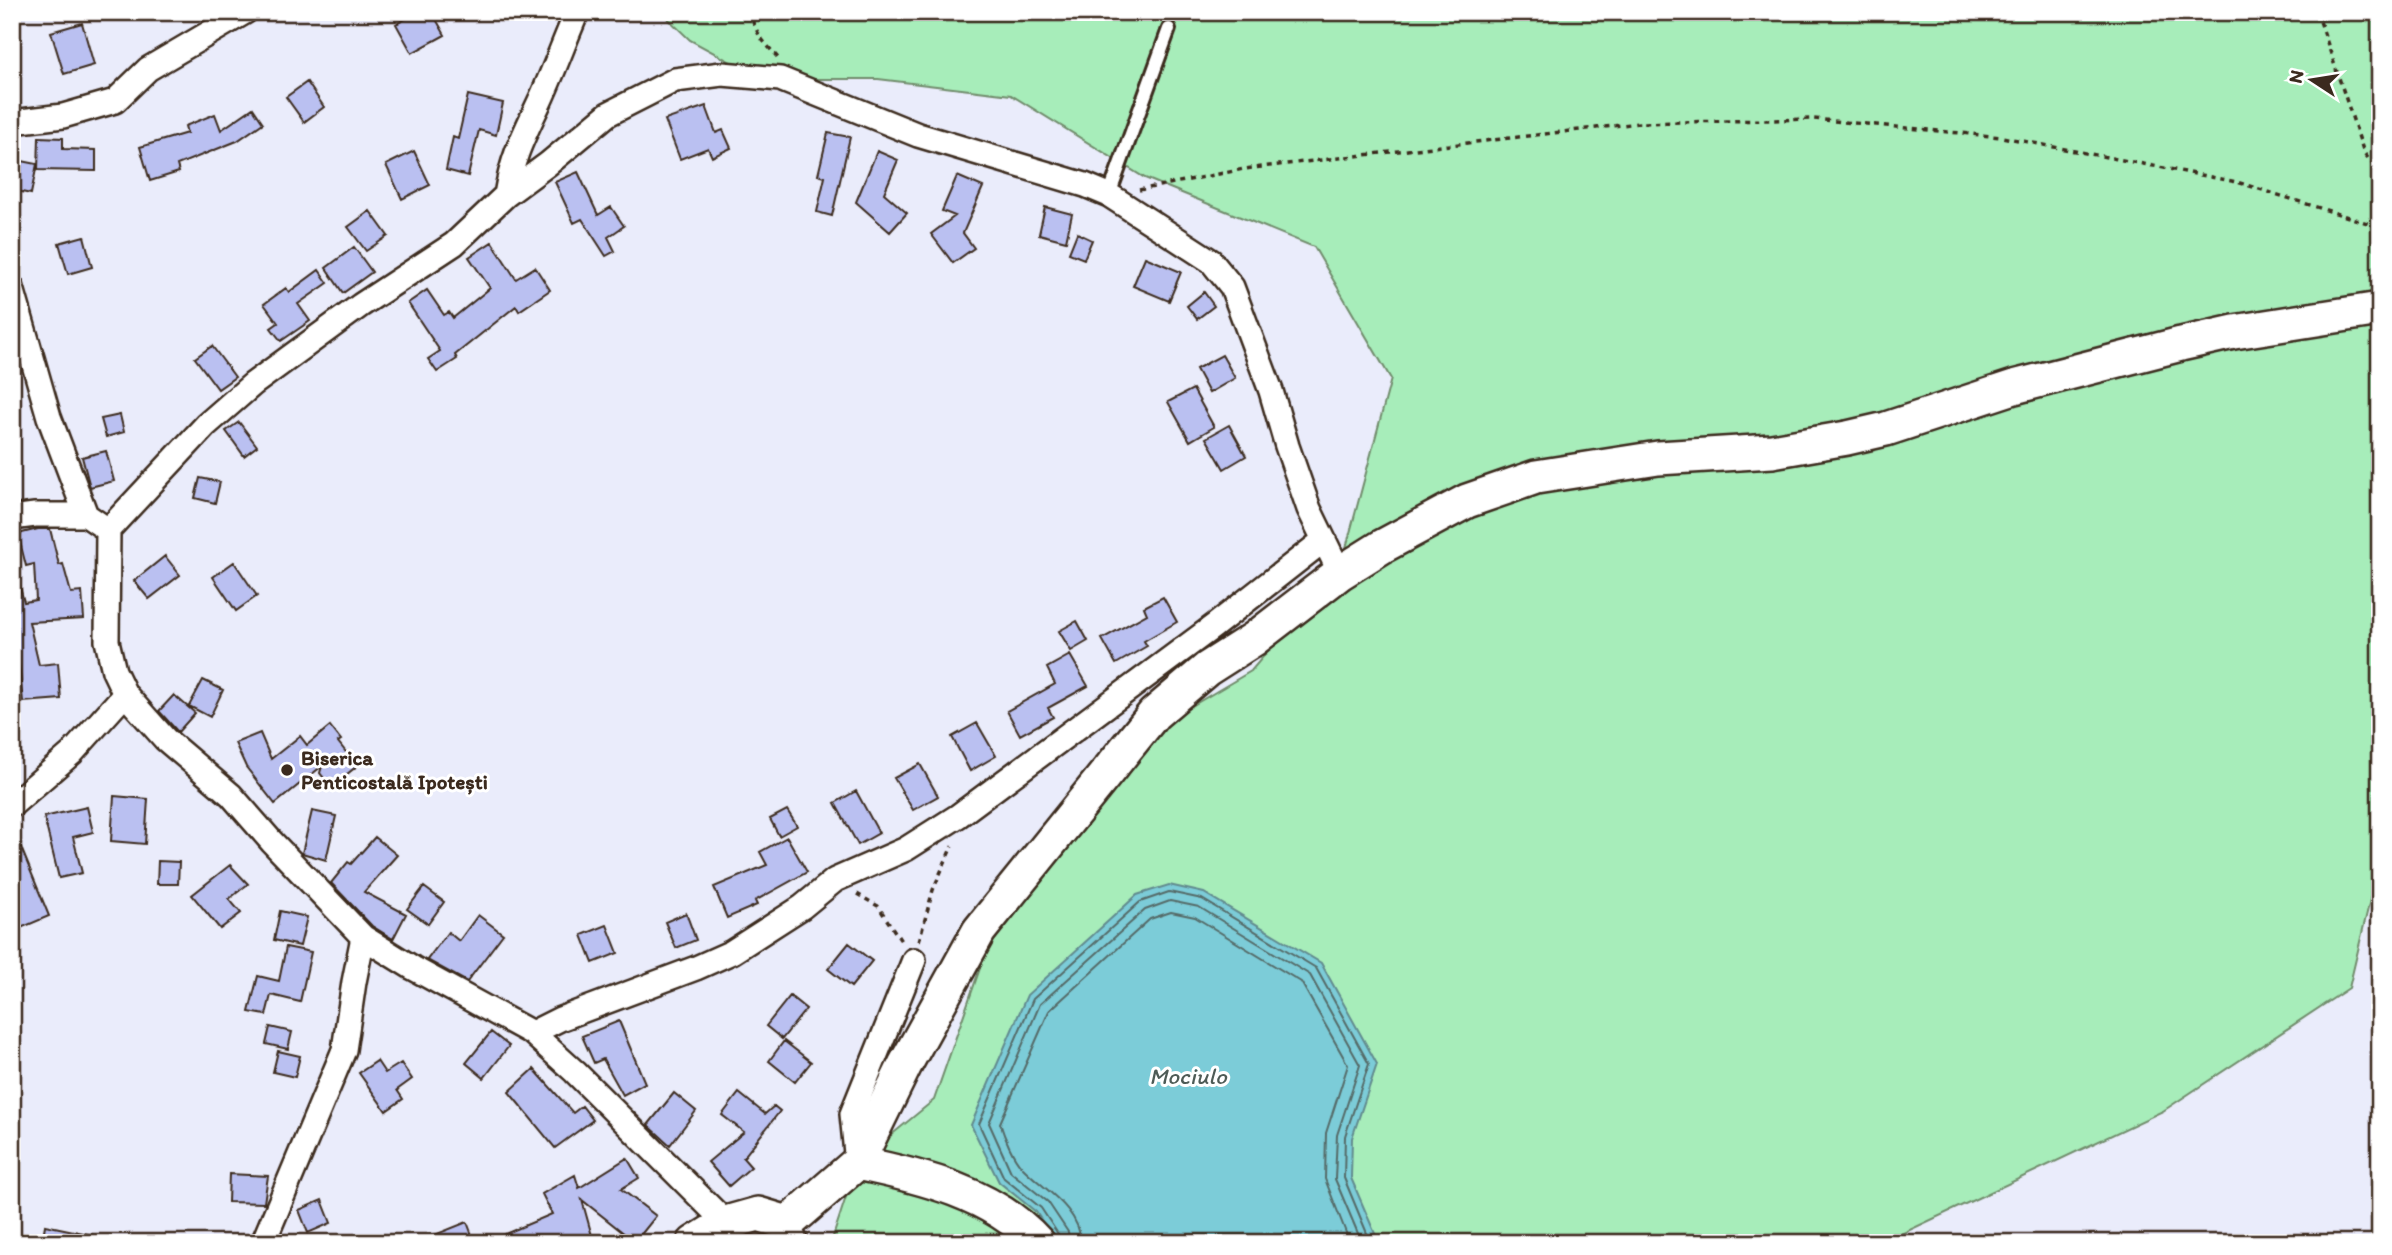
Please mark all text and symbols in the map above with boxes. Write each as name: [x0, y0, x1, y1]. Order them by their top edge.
north arrow: [2276, 46, 2346, 116]
text: N: [2283, 68, 2308, 85]
place label: Biserica Penticostală Ipotești: [301, 745, 488, 795]
marker: Biserica Penticostală Ipotești: [279, 762, 295, 778]
water label: Mociulo: [1149, 1062, 1228, 1090]

